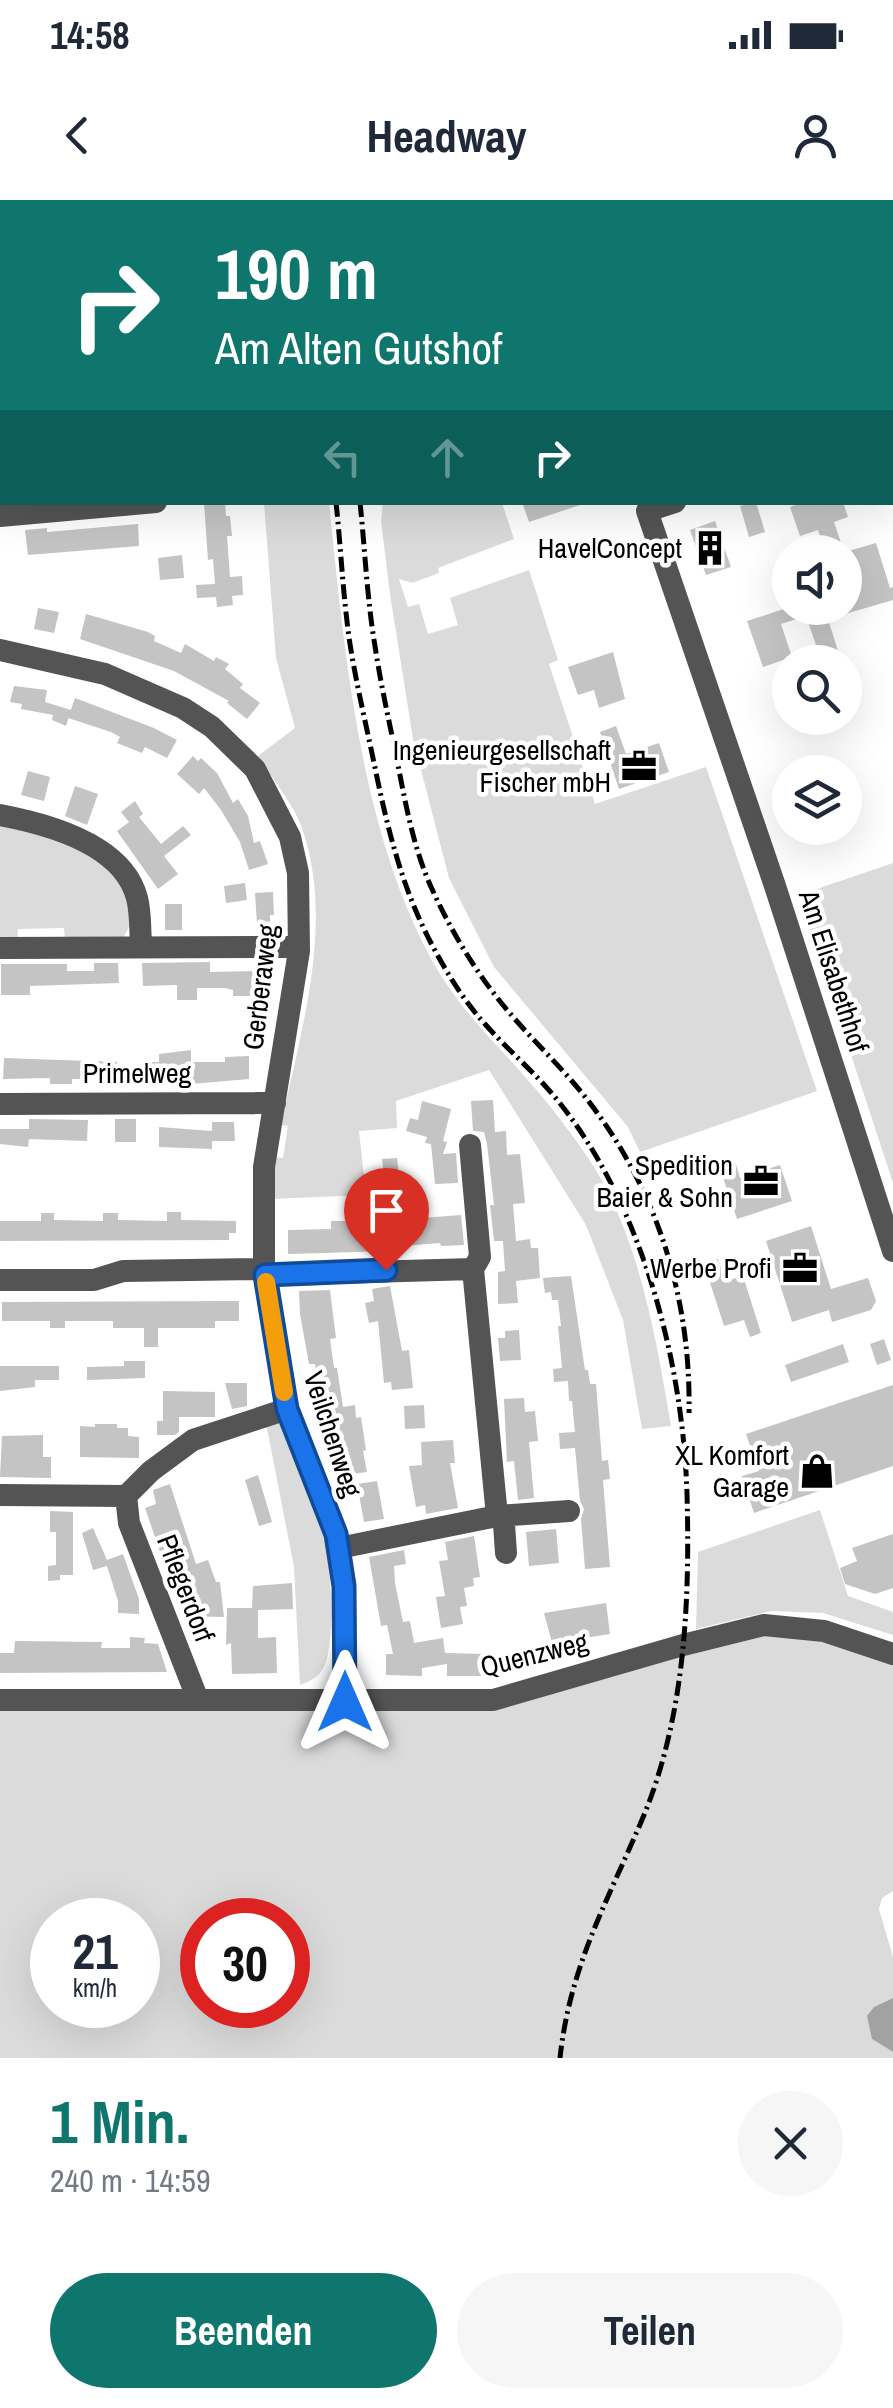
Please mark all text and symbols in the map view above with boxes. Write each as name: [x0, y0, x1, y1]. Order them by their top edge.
text: 14:58: [50, 10, 130, 61]
text: Headway: [367, 105, 526, 166]
icon: back: [50, 108, 105, 163]
icon: person: [788, 108, 843, 163]
text: 190 m: [215, 227, 378, 321]
icon: right: [50, 240, 180, 370]
text: Am Alten Gutshof: [215, 317, 502, 378]
icon: left: [315, 430, 370, 485]
icon: ahead: [420, 430, 475, 485]
icon: right: [525, 430, 580, 485]
place label: HavelConcept: [538, 529, 682, 567]
building icon: HavelConcept: [691, 529, 729, 567]
map controls: [772, 535, 862, 845]
button: sound: [772, 535, 862, 625]
button: search: [772, 645, 862, 735]
place label: Ingenieurgesellschaft Fischer mbH: [393, 731, 611, 801]
office icon: Ingenieurgesellschaft Fischer mbH: [620, 747, 658, 785]
button: layers: [772, 755, 862, 845]
street label: Am Elisabethhof: [790, 884, 878, 1058]
street label: Gerberaweg: [233, 922, 287, 1052]
street label: Primelweg: [83, 1054, 191, 1092]
place label: Spedition Baier & Sohn: [596, 1146, 733, 1216]
office icon: Spedition Baier & Sohn: [742, 1162, 780, 1200]
pin: [344, 1168, 429, 1271]
icon: arrive: [359, 1183, 414, 1238]
place label: Werbe Profi: [650, 1249, 772, 1287]
office icon: Werbe Profi: [781, 1249, 819, 1287]
street label: Veilchenweg: [295, 1366, 371, 1502]
place label: XL Komfort Garage: [675, 1436, 789, 1506]
shop icon: XL Komfort Garage: [798, 1452, 836, 1490]
street label: Pflegerdorf: [148, 1529, 224, 1648]
street label: Quenzweg: [476, 1622, 592, 1686]
position arrow: [293, 1650, 397, 1754]
speed limit sign: 30: [180, 1898, 310, 2028]
text: 21: [72, 1917, 118, 1985]
text: km/h: [73, 1971, 117, 2005]
text: 1 Min.: [50, 2081, 189, 2162]
button: close: [738, 2091, 843, 2196]
text: 240 m · 14:59: [50, 2159, 210, 2202]
button: Beenden: [50, 2273, 437, 2388]
button: Teilen: [457, 2273, 843, 2388]

